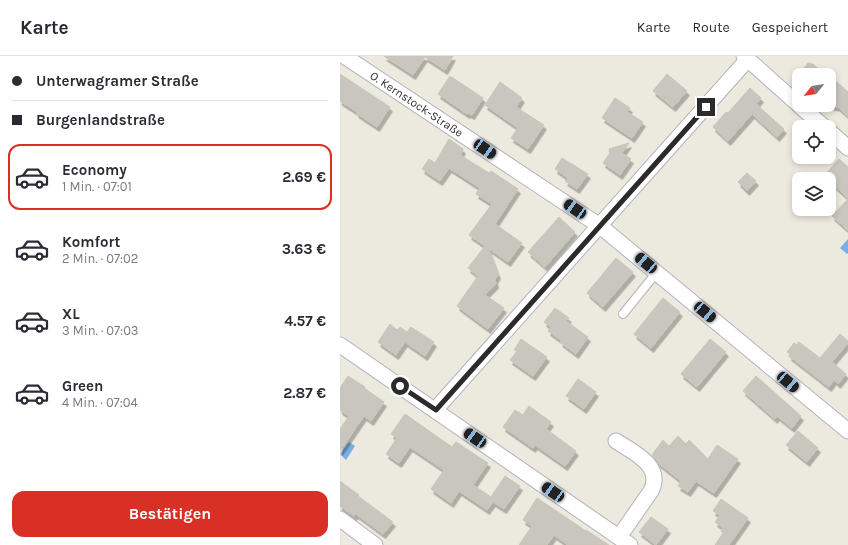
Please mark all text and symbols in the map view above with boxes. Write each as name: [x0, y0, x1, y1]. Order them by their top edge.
text: Karte: [20, 17, 69, 39]
text: Karte: [637, 19, 671, 36]
text: Route: [693, 19, 730, 36]
text: Gespeichert: [752, 19, 828, 36]
street label: O. Kernstock-Straße: [367, 68, 466, 140]
north arrow: [792, 68, 836, 112]
map controls: [792, 68, 836, 216]
text: Unterwagramer Straße: [36, 72, 199, 90]
route end: [697, 98, 715, 116]
text: Burgenlandstraße: [36, 111, 165, 129]
button: locate: [792, 120, 836, 164]
car: [472, 137, 498, 161]
icon: car: [14, 159, 50, 195]
text: Economy: [62, 161, 127, 179]
text: 2.69 €: [282, 168, 326, 186]
button: layers: [792, 172, 836, 216]
text: 1 Min. · 07:01: [62, 179, 132, 194]
car: [562, 197, 588, 221]
icon: car: [14, 231, 50, 267]
text: Komfort: [62, 233, 120, 251]
text: 3.63 €: [282, 240, 326, 258]
text: 2 Min. · 07:02: [62, 251, 138, 266]
car: [633, 251, 659, 275]
car: [692, 300, 718, 324]
icon: car: [14, 303, 50, 339]
text: XL: [62, 305, 80, 323]
text: 4.57 €: [284, 312, 326, 330]
text: 3 Min. · 07:03: [62, 323, 139, 338]
car: [775, 370, 801, 394]
icon: car: [14, 375, 50, 411]
text: Green: [62, 377, 103, 395]
route start: [391, 377, 409, 395]
text: 2.87 €: [283, 384, 326, 402]
text: 4 Min. · 07:04: [62, 395, 138, 410]
car: [462, 426, 488, 450]
car: [540, 480, 566, 504]
button: Bestätigen: [12, 491, 328, 537]

